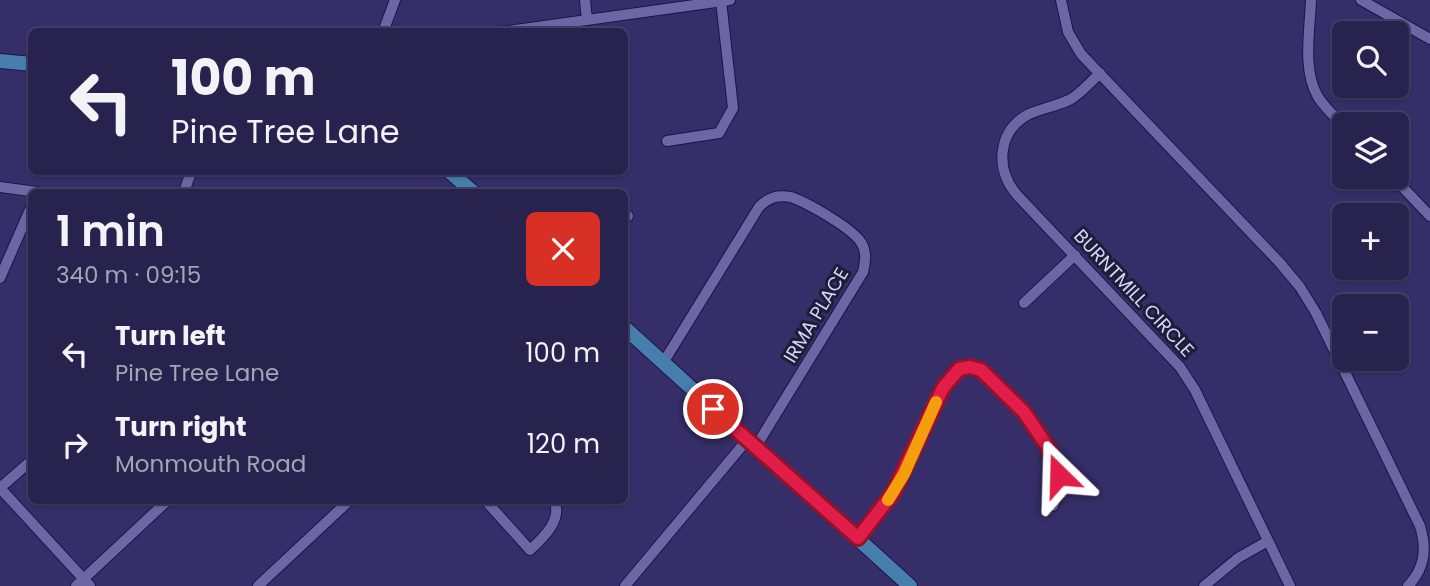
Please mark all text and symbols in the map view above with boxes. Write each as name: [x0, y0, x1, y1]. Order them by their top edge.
map controls: [1332, 21, 1409, 371]
button: search: [1332, 21, 1409, 98]
text: 100 m: [171, 44, 316, 112]
icon: left: [56, 56, 147, 147]
text: Pine Tree Lane: [171, 109, 400, 154]
button: layers: [1332, 112, 1409, 189]
text: 1 min: [56, 202, 165, 261]
button: +: [1332, 203, 1409, 280]
button: close: [526, 212, 600, 286]
street label: BURNTMILL CIRCLE: [1068, 223, 1200, 363]
text: 340 m · 09:15: [56, 259, 201, 291]
street label: IRMA PLACE: [777, 262, 855, 368]
button: −: [1332, 294, 1409, 371]
text: Turn left: [115, 318, 226, 354]
icon: left: [56, 335, 94, 373]
text: 100 m: [525, 335, 600, 371]
text: Pine Tree Lane: [115, 357, 279, 389]
pin: [683, 379, 743, 439]
icon: arrive: [694, 390, 732, 428]
text: Turn right: [115, 409, 247, 445]
icon: right: [56, 426, 94, 464]
text: 120 m: [527, 426, 600, 462]
position arrow: [1022, 438, 1096, 512]
text: Monmouth Road: [115, 448, 306, 480]

